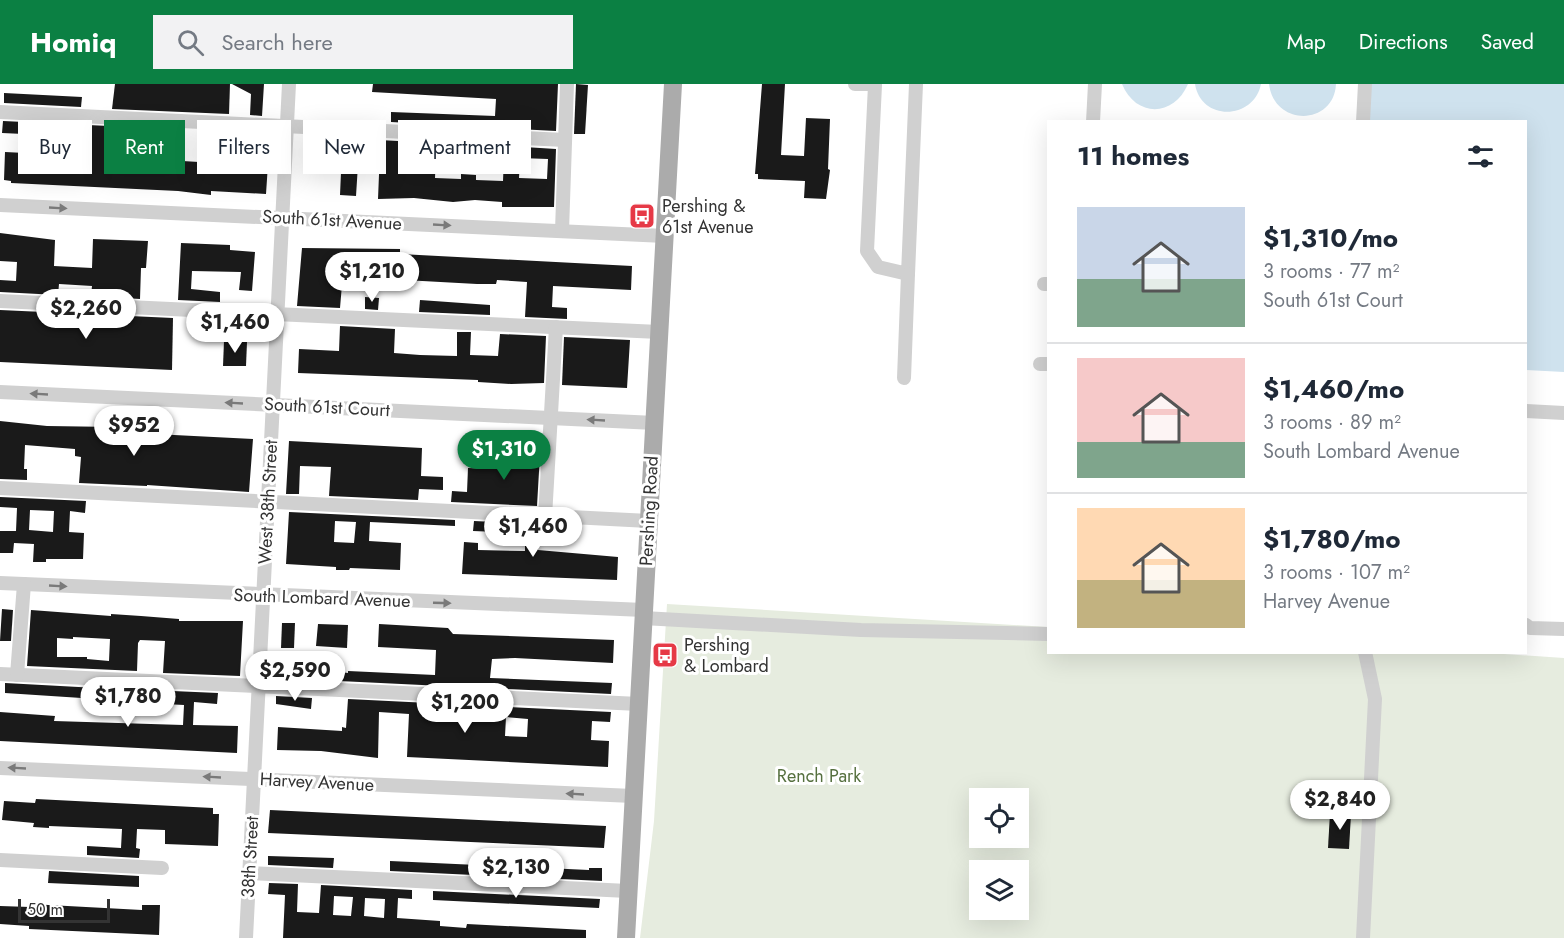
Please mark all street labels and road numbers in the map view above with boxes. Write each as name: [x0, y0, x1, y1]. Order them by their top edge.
street label: South 61st Avenue: [262, 203, 402, 237]
street label: South 61st Court: [263, 391, 391, 423]
street label: West 38th Street: [252, 439, 284, 565]
street label: Pershing Road: [633, 455, 665, 567]
street label: South Lombard Avenue: [233, 582, 411, 614]
street label: Harvey Avenue: [259, 766, 375, 798]
street label: 38th Street: [235, 815, 265, 899]

